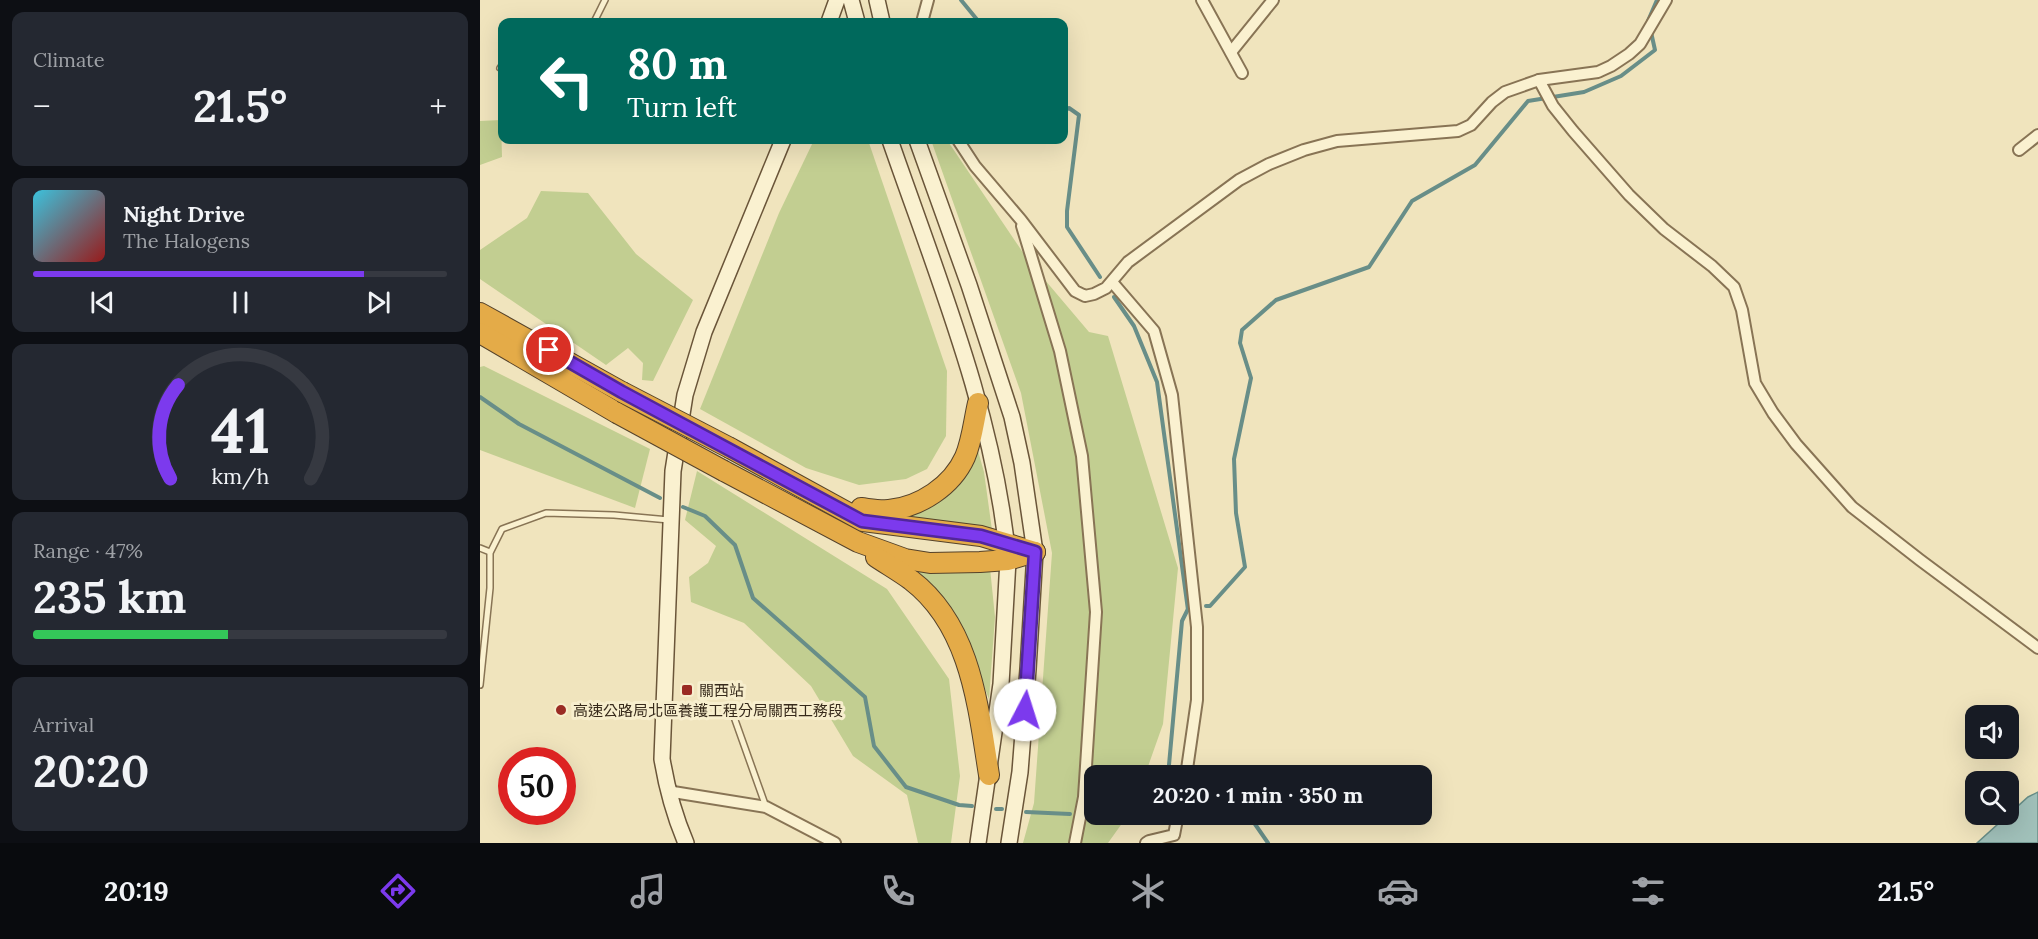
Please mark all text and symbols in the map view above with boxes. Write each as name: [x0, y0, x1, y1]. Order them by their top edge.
text: 80 m: [627, 37, 727, 91]
icon: left: [528, 42, 606, 120]
text: Climate: [33, 47, 105, 72]
text: 21.5°: [193, 77, 287, 134]
text: −: [33, 85, 51, 127]
text: +: [429, 85, 447, 127]
text: Turn left: [627, 90, 737, 124]
text: Night Drive: [123, 200, 245, 228]
text: The Halogens: [123, 228, 250, 253]
icon: previous: [86, 286, 119, 319]
icon: pause: [224, 286, 257, 319]
icon: next: [362, 286, 395, 319]
pin: [523, 324, 574, 375]
icon: arrive: [532, 333, 565, 366]
text: 41: [210, 390, 270, 470]
text: km/h: [211, 462, 269, 490]
text: Range · 47%: [33, 538, 143, 563]
text: 235 km: [33, 568, 186, 625]
position arrow: [993, 678, 1057, 742]
place label: 關西站: [699, 681, 744, 700]
marker: 關西站: [680, 683, 694, 697]
place label: 高速公路局北區養護工程分局關西工務段: [573, 701, 843, 720]
marker: 高速公路局北區養護工程分局關西工務段: [554, 703, 568, 717]
map controls: [1965, 705, 2019, 825]
button: sound: [1965, 705, 2019, 759]
text: Arrival: [33, 712, 94, 737]
text: 20:20: [33, 742, 149, 799]
speed limit sign: 50: [498, 747, 576, 825]
button: search: [1965, 771, 2019, 825]
text: 20:20 · 1 min · 350 m: [1153, 781, 1363, 809]
icon: directions: [377, 870, 419, 912]
icon: music: [627, 870, 669, 912]
icon: phone: [877, 870, 919, 912]
icon: climate: [1127, 870, 1169, 912]
icon: car: [1377, 870, 1419, 912]
icon: filters: [1627, 870, 1669, 912]
text: 20:19: [104, 874, 169, 908]
text: 21.5°: [1877, 874, 1934, 908]

